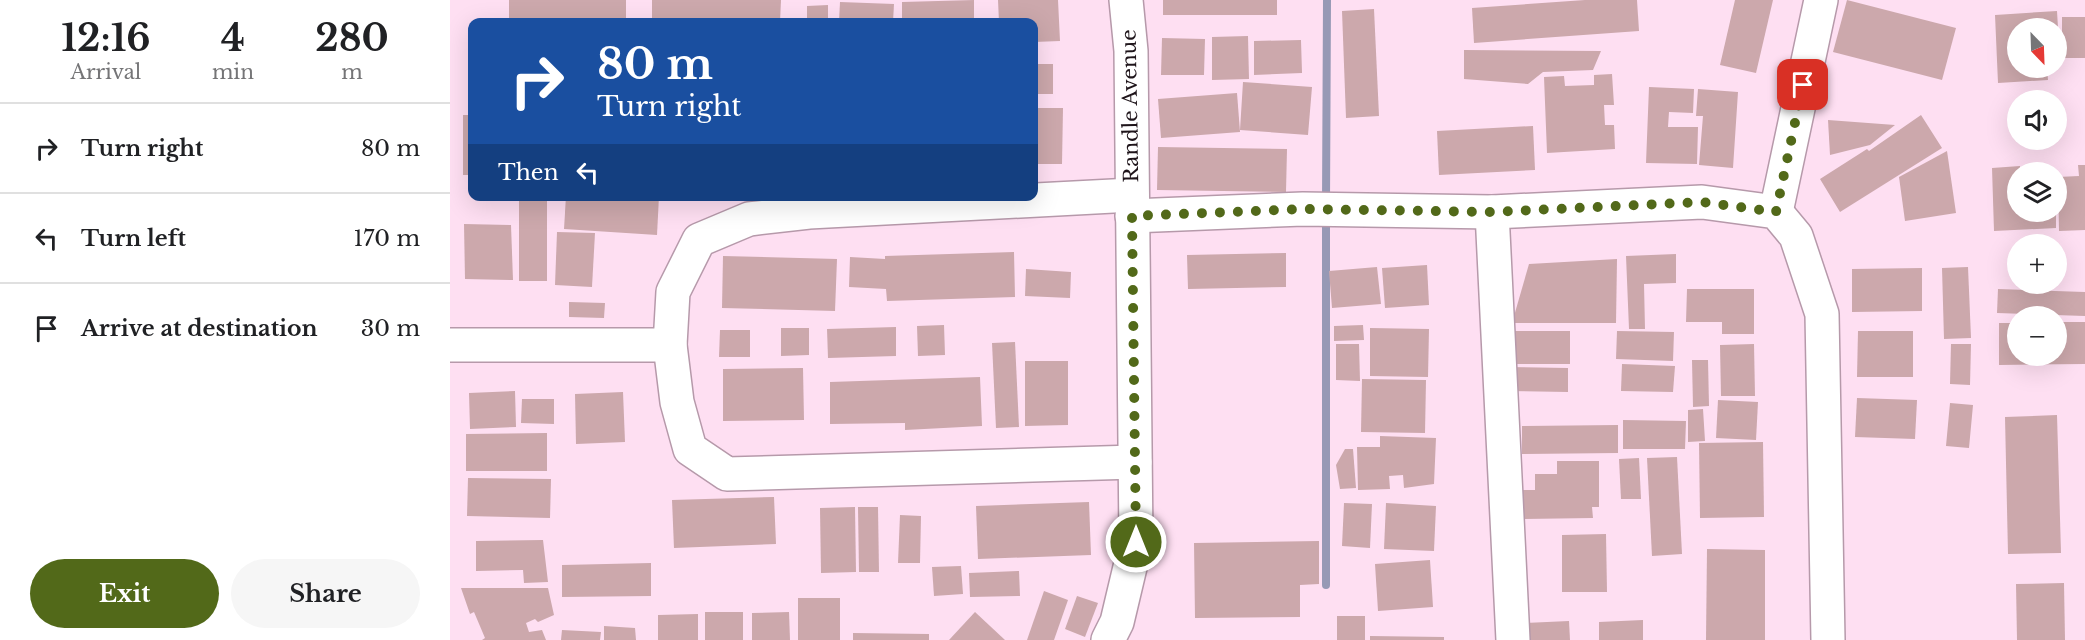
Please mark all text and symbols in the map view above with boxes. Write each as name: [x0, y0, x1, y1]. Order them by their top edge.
text: 12:16: [61, 16, 151, 61]
text: 4: [221, 16, 245, 61]
text: 280: [315, 16, 389, 61]
north arrow: [2007, 18, 2067, 78]
map controls: [2007, 18, 2067, 366]
street label: Randle Avenue: [1117, 29, 1143, 183]
text: 80 m: [597, 38, 713, 90]
icon: right: [498, 42, 576, 120]
pin: [1777, 59, 1828, 110]
text: Arrival: [71, 60, 141, 84]
text: min: [212, 60, 254, 84]
text: m: [341, 60, 363, 84]
icon: arrive: [1786, 68, 1819, 101]
text: Turn right: [597, 90, 741, 123]
button: sound: [2007, 90, 2067, 150]
icon: right: [30, 132, 63, 165]
text: Turn right: [81, 135, 203, 162]
text: 80 m: [361, 135, 420, 162]
icon: left: [571, 156, 604, 189]
text: Then: [498, 159, 559, 186]
button: layers: [2007, 162, 2067, 222]
icon: left: [30, 222, 63, 255]
text: Turn left: [81, 225, 186, 252]
text: 170 m: [354, 225, 420, 252]
button: +: [2007, 234, 2067, 294]
button: −: [2007, 306, 2067, 366]
icon: arrive: [30, 312, 63, 345]
text: Arrive at destination: [81, 315, 318, 342]
text: 30 m: [361, 315, 420, 342]
position arrow: [1104, 510, 1168, 574]
button: Exit: [30, 559, 219, 628]
button: Share: [231, 559, 420, 628]

